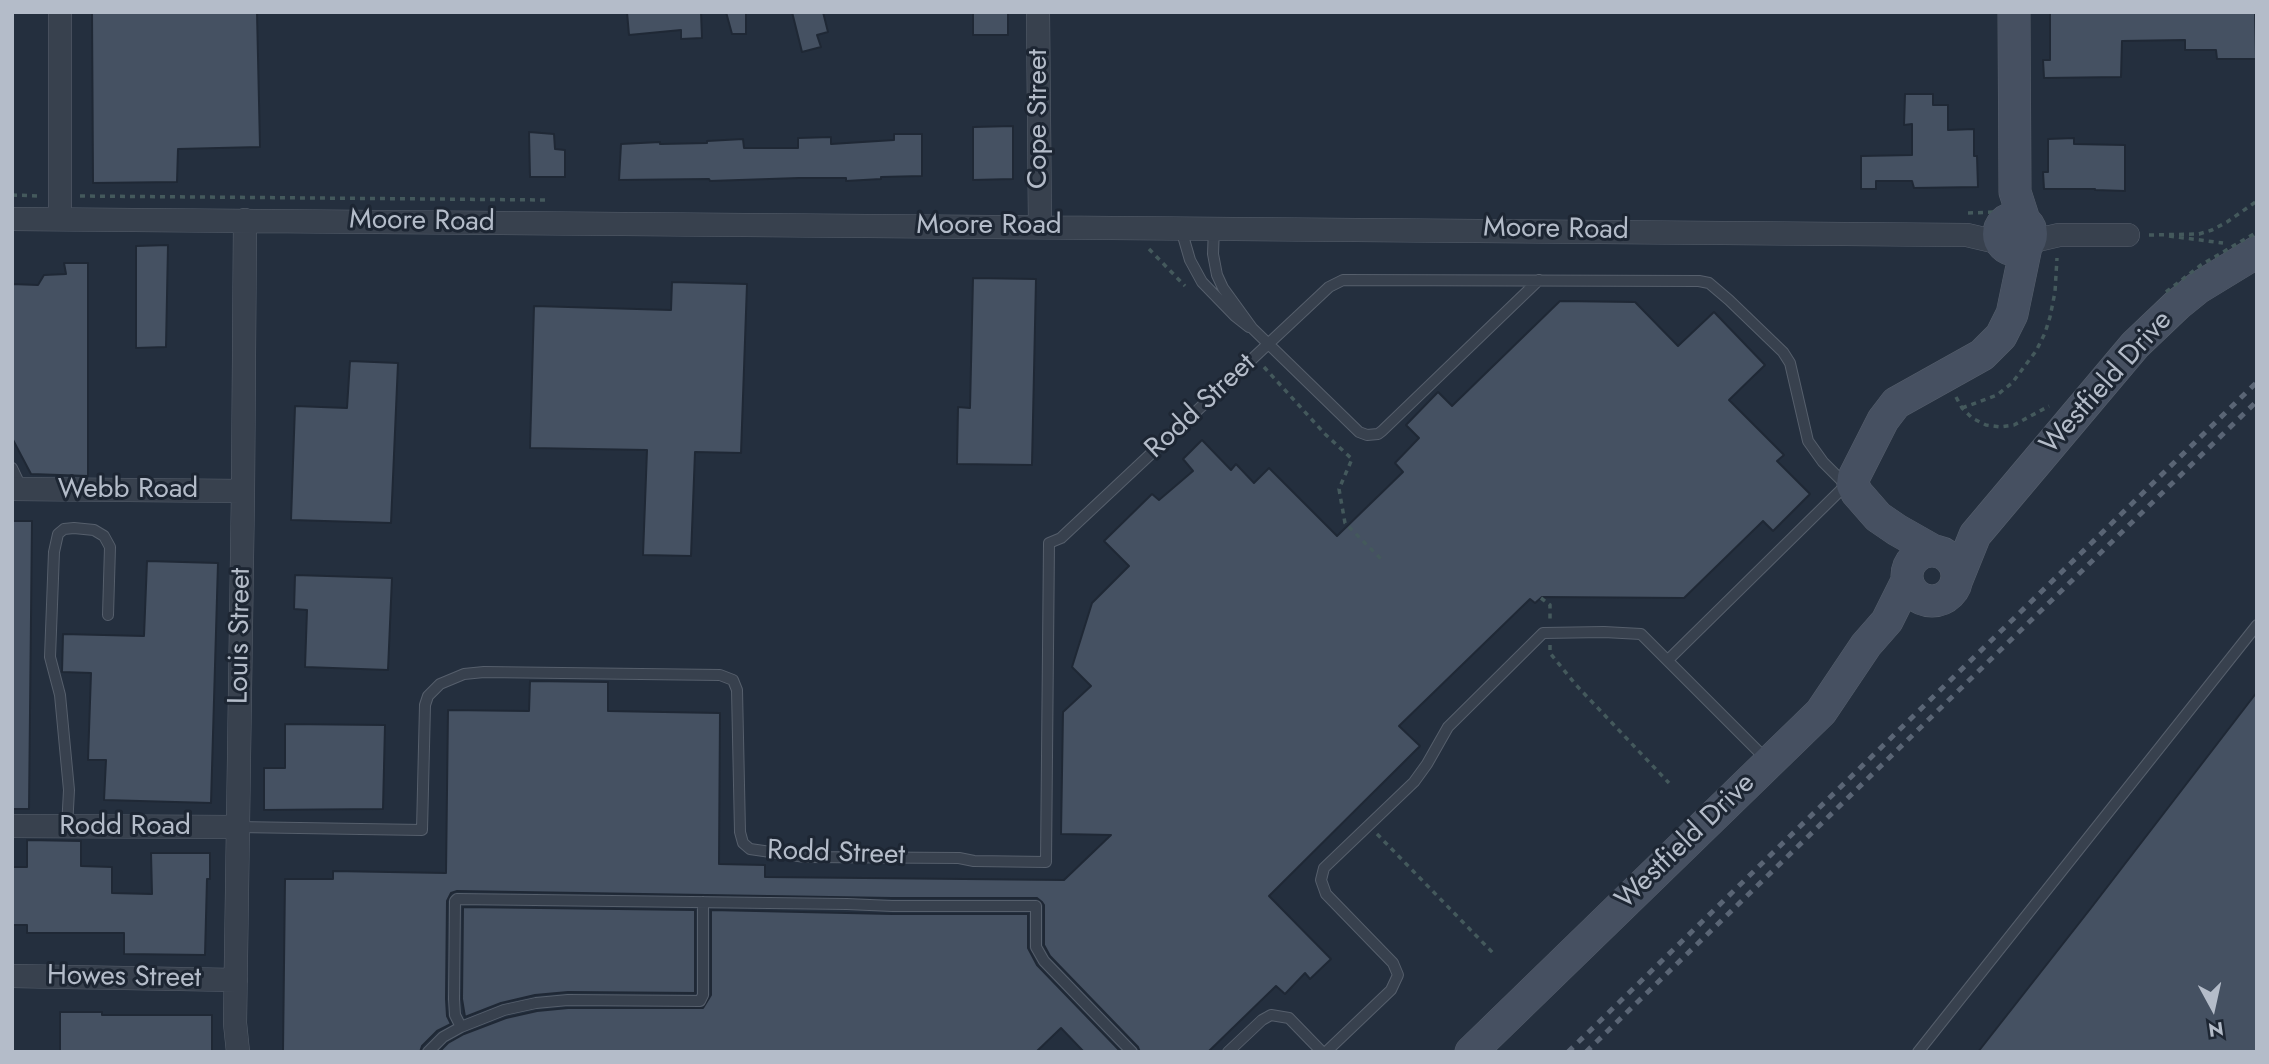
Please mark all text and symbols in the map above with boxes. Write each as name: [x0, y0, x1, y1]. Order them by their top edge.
street label: Cope Street: [1022, 49, 1056, 189]
street label: Moore Road: [349, 204, 495, 240]
street label: Moore Road: [916, 209, 1062, 243]
street label: Moore Road: [1483, 212, 1629, 248]
street label: Westfield Drive: [2034, 305, 2180, 461]
street label: Rodd Street: [1139, 348, 1263, 466]
street label: Webb Road: [58, 473, 198, 507]
street label: Louis Street: [223, 568, 259, 704]
street label: Westfield Drive: [1609, 767, 1763, 917]
street label: Rodd Road: [59, 810, 191, 844]
street label: Rodd Street: [766, 835, 906, 873]
street label: Howes Street: [47, 960, 201, 996]
north arrow: [2178, 973, 2248, 1043]
text: N: [2207, 1015, 2225, 1044]

